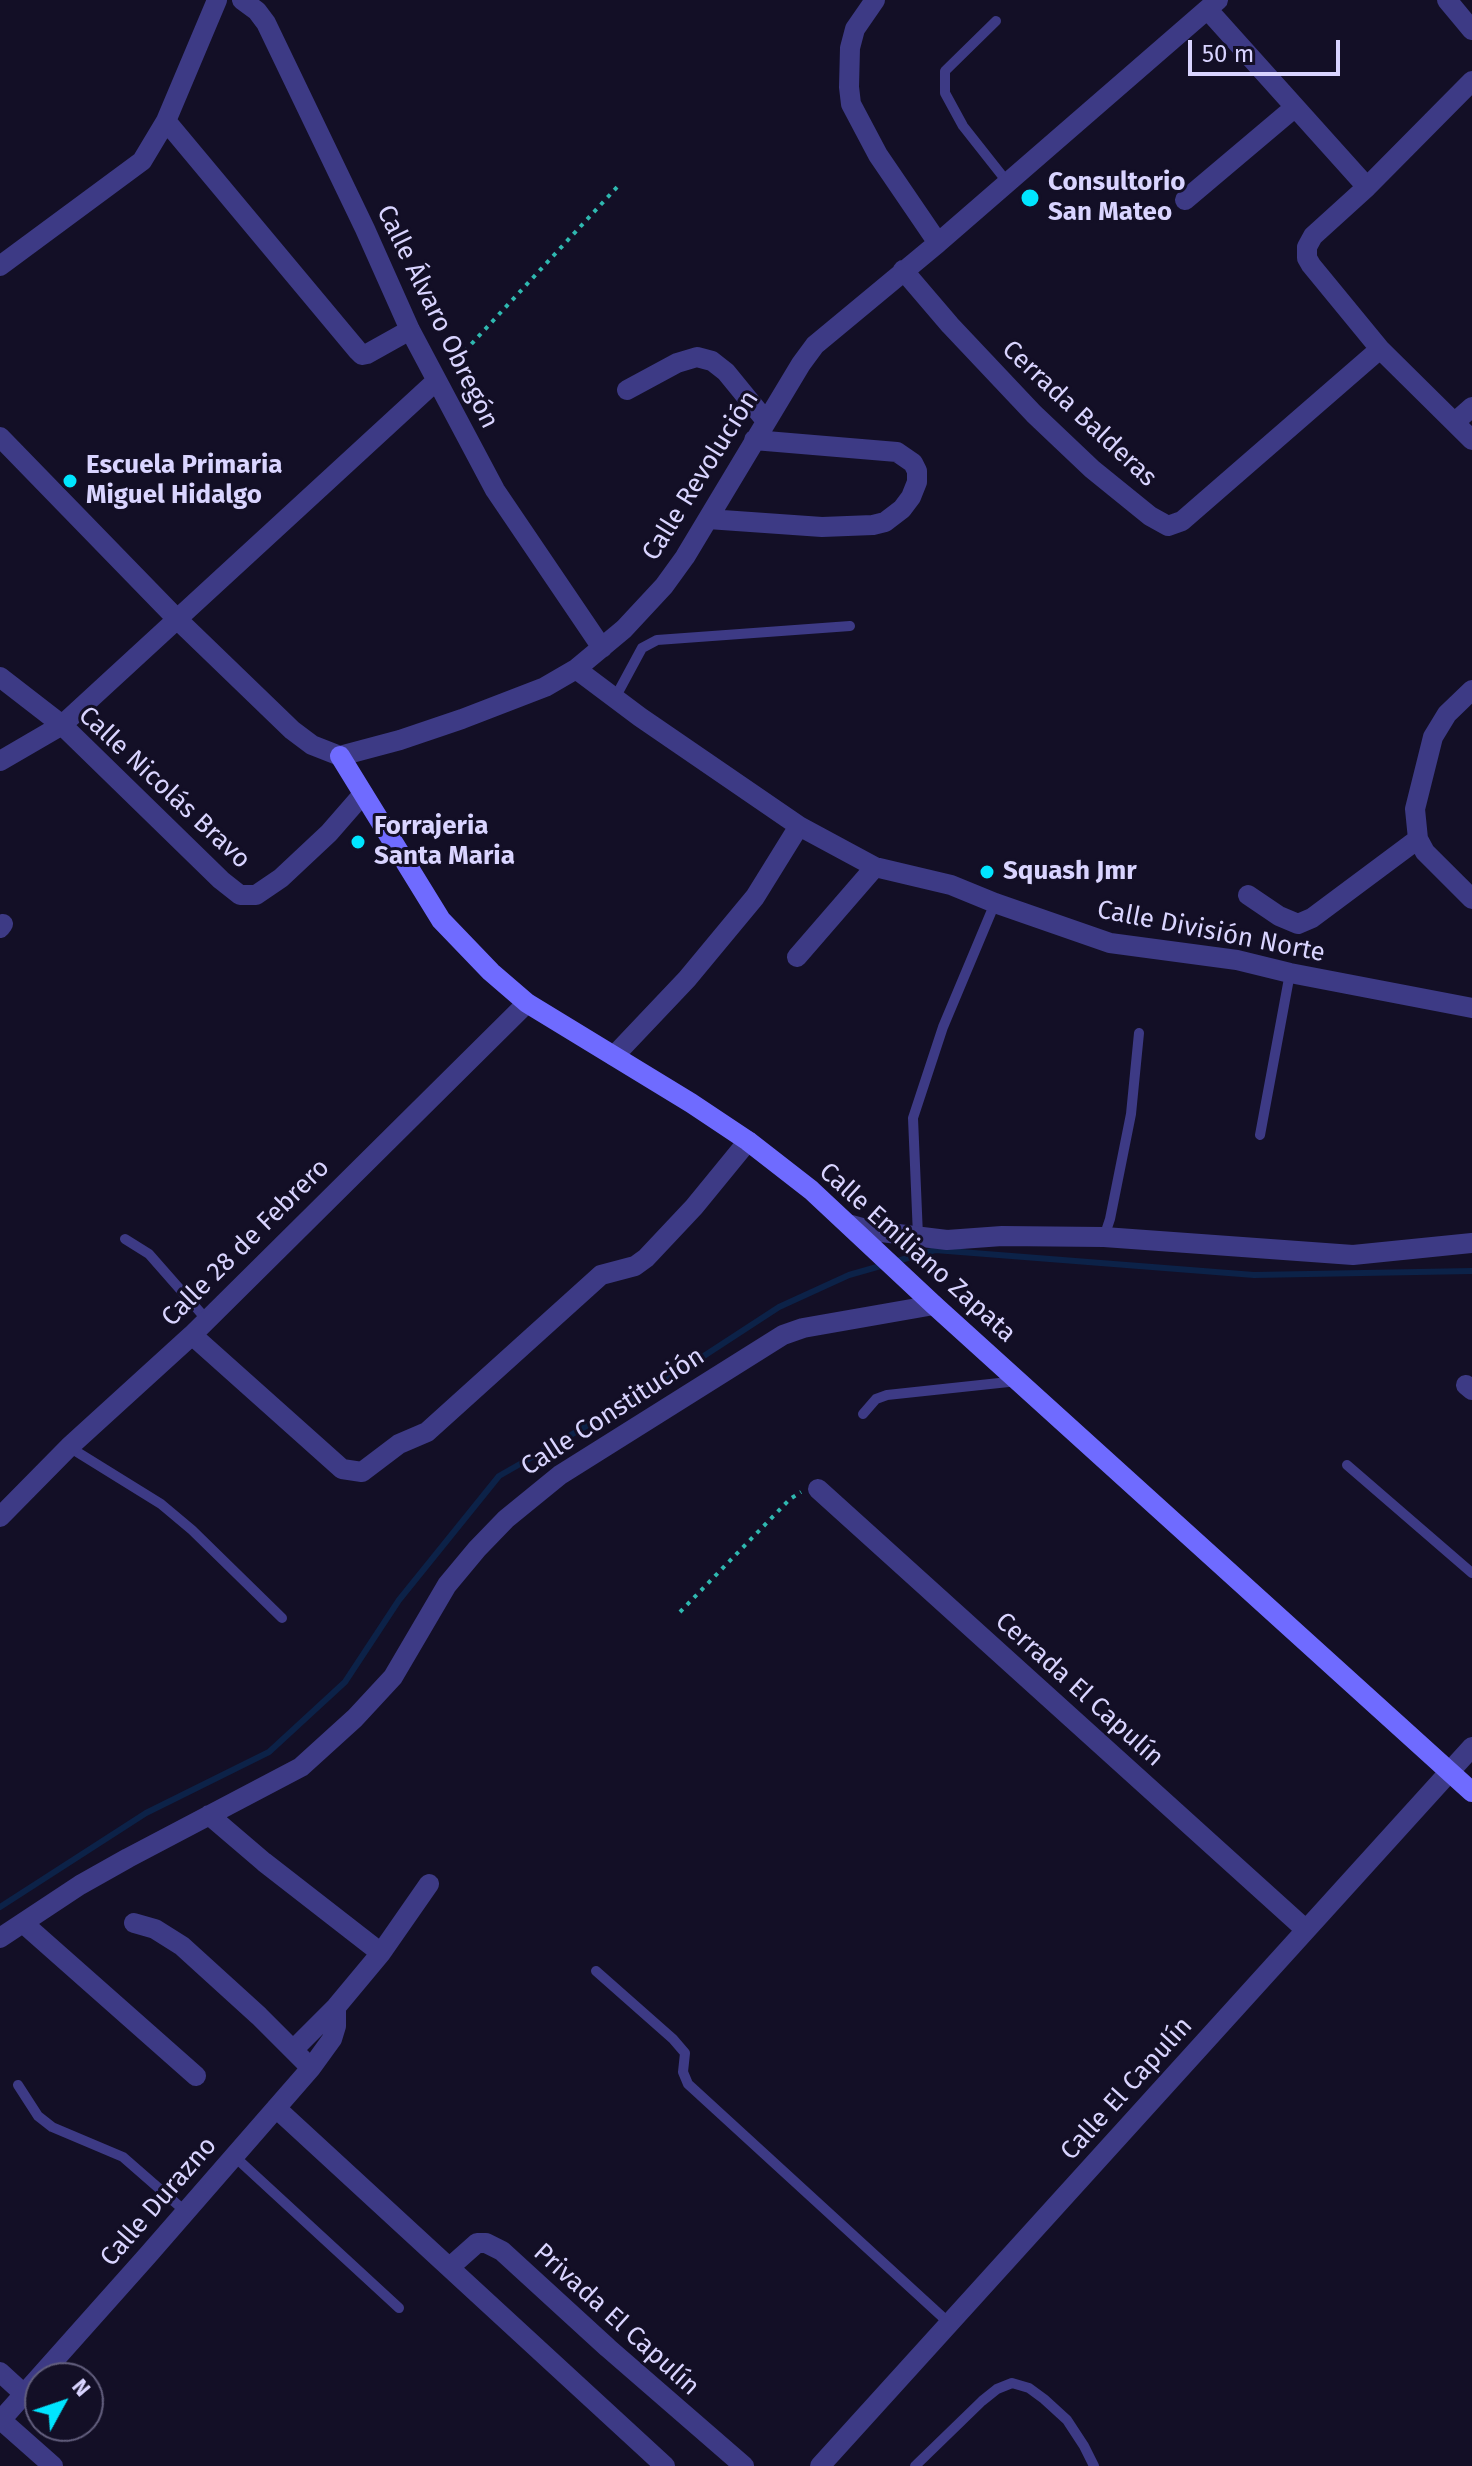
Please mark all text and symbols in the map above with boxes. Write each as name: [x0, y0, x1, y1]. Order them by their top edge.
scale bar: [1192, 24, 1344, 74]
text: 50 m: [1202, 40, 1254, 68]
place label: Consultorio San Mateo: [1048, 167, 1185, 228]
marker: Consultorio San Mateo: [1019, 187, 1041, 209]
street label: Calle Álvaro Obregón: [369, 200, 505, 434]
street label: Cerrada Balderas: [995, 334, 1163, 494]
street label: Calle Revolución: [636, 385, 766, 567]
place label: Escuela Primaria Miguel Hidalgo: [86, 450, 283, 512]
marker: Escuela Primaria Miguel Hidalgo: [61, 472, 79, 490]
street label: Calle Nicolás Bravo: [72, 700, 256, 876]
place label: Forrajeria Santa Maria: [374, 811, 515, 872]
marker: Forrajeria Santa Maria: [349, 833, 367, 851]
place label: Squash Jmr: [1003, 856, 1137, 888]
marker: Squash Jmr: [978, 863, 996, 881]
street label: Calle División Norte: [1094, 895, 1328, 969]
street label: Calle 28 de Febrero: [156, 1153, 336, 1333]
street label: Calle Emiliano Zapata: [812, 1156, 1022, 1350]
street label: Calle Constitución: [515, 1341, 711, 1483]
street label: Cerrada El Capulín: [988, 1606, 1170, 1774]
street label: Calle El Capulín: [1055, 2011, 1199, 2167]
street label: Calle Durazno: [94, 2131, 224, 2273]
street label: Privada El Capulín: [527, 2237, 705, 2403]
north arrow: [24, 2362, 104, 2442]
text: N: [66, 2373, 96, 2402]

